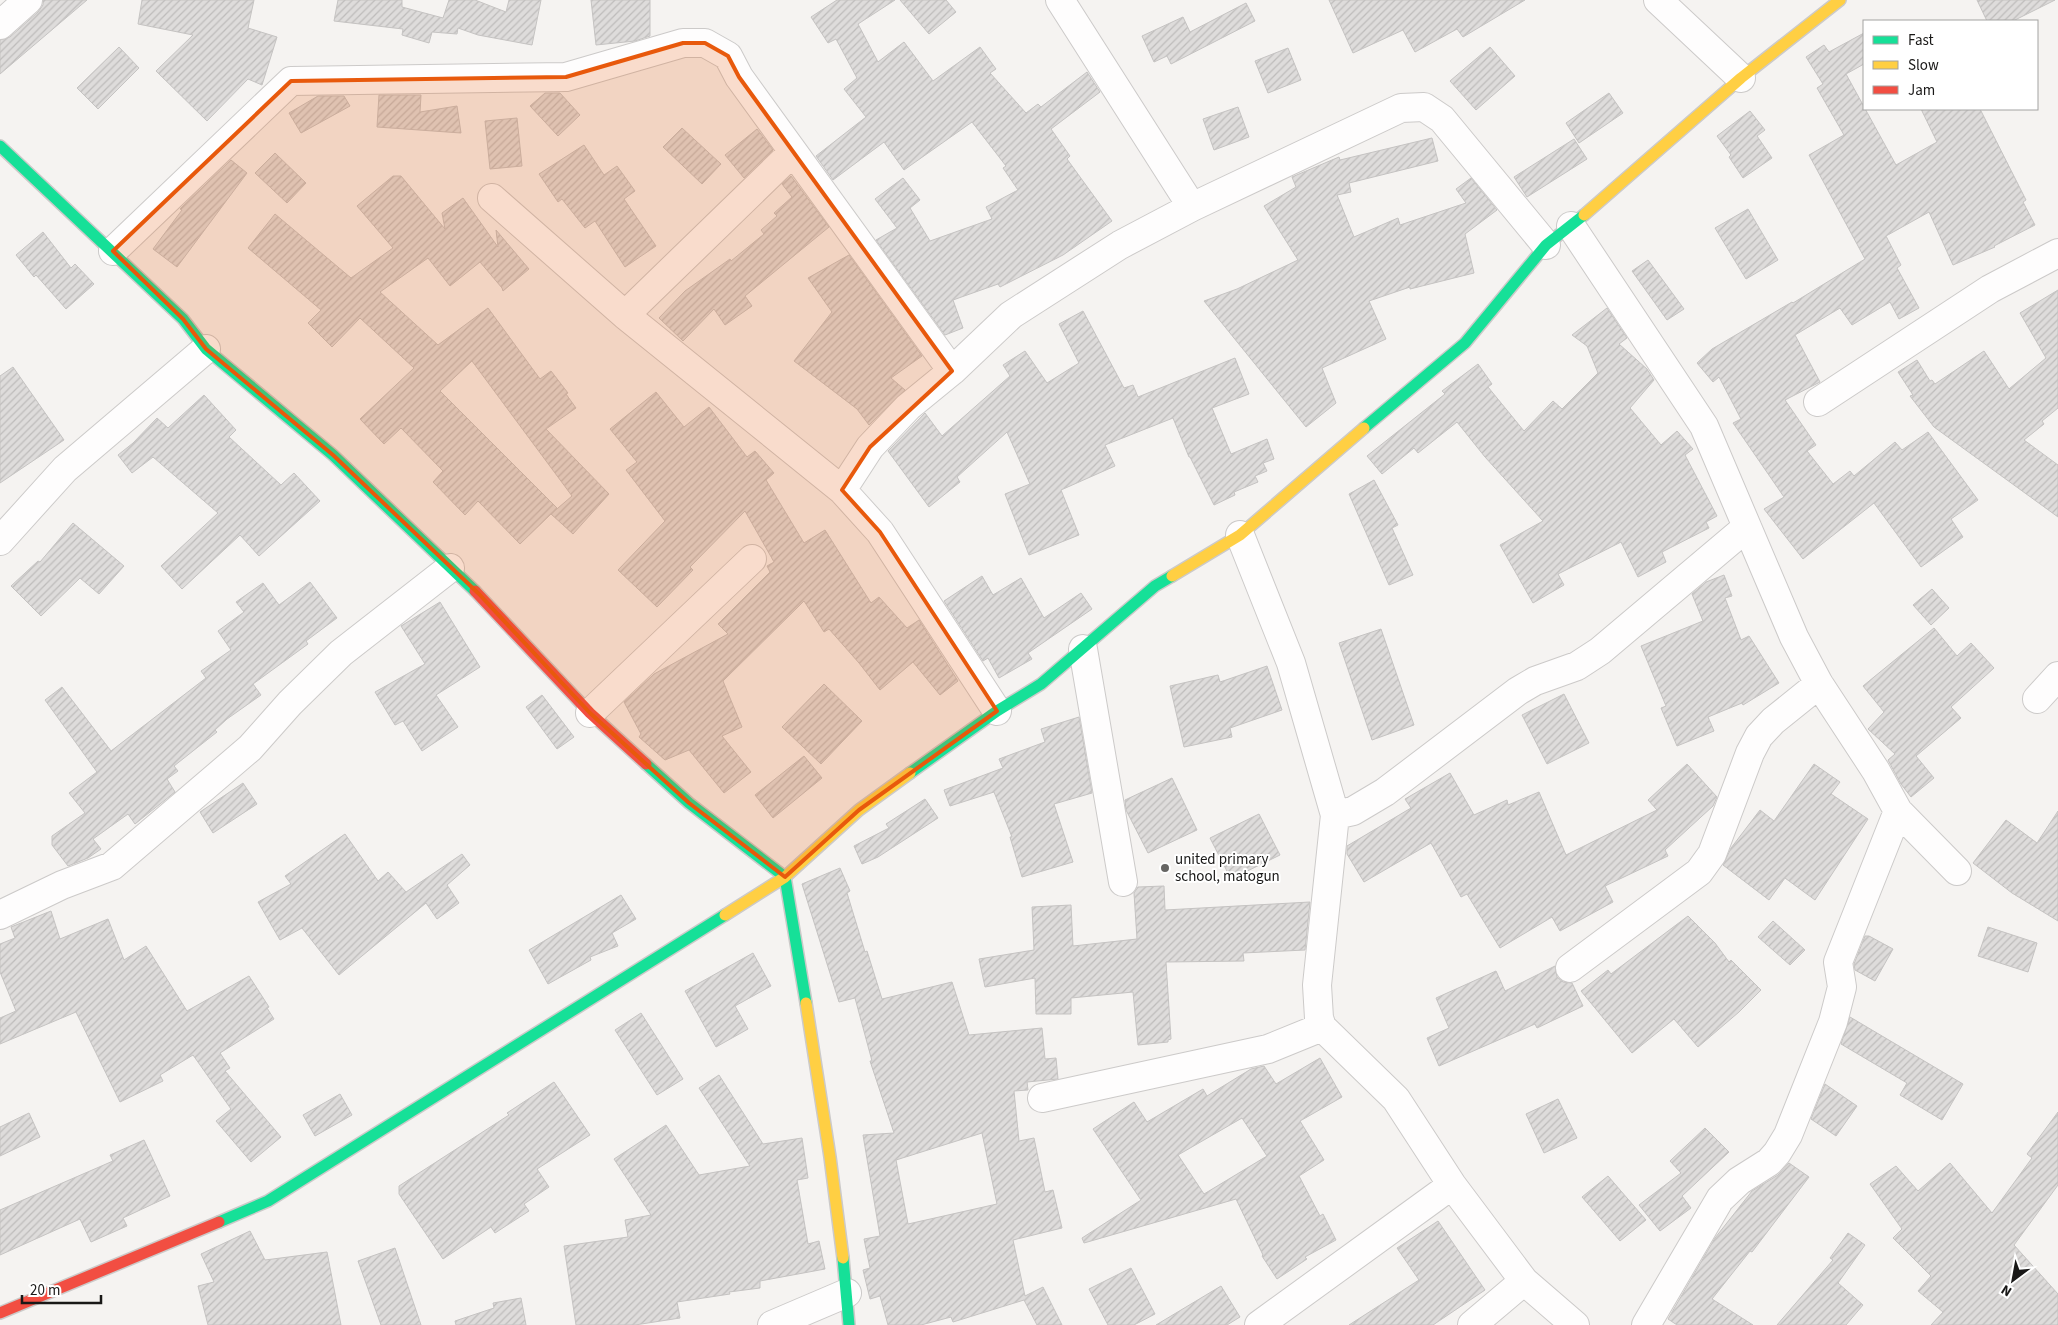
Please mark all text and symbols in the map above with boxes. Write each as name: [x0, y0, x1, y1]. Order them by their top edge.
legend: [1863, 20, 2038, 110]
text: Fast: [1908, 30, 1934, 51]
text: Slow: [1908, 55, 1939, 76]
text: Jam: [1908, 80, 1935, 101]
place label: united primary school, matogun: [1175, 849, 1280, 887]
marker: united primary school, matogun: [1159, 862, 1171, 874]
north arrow: [1988, 1255, 2038, 1305]
scale bar: [22, 1272, 101, 1304]
text: N: [1997, 1279, 2016, 1301]
text: 20 m: [30, 1280, 60, 1301]

